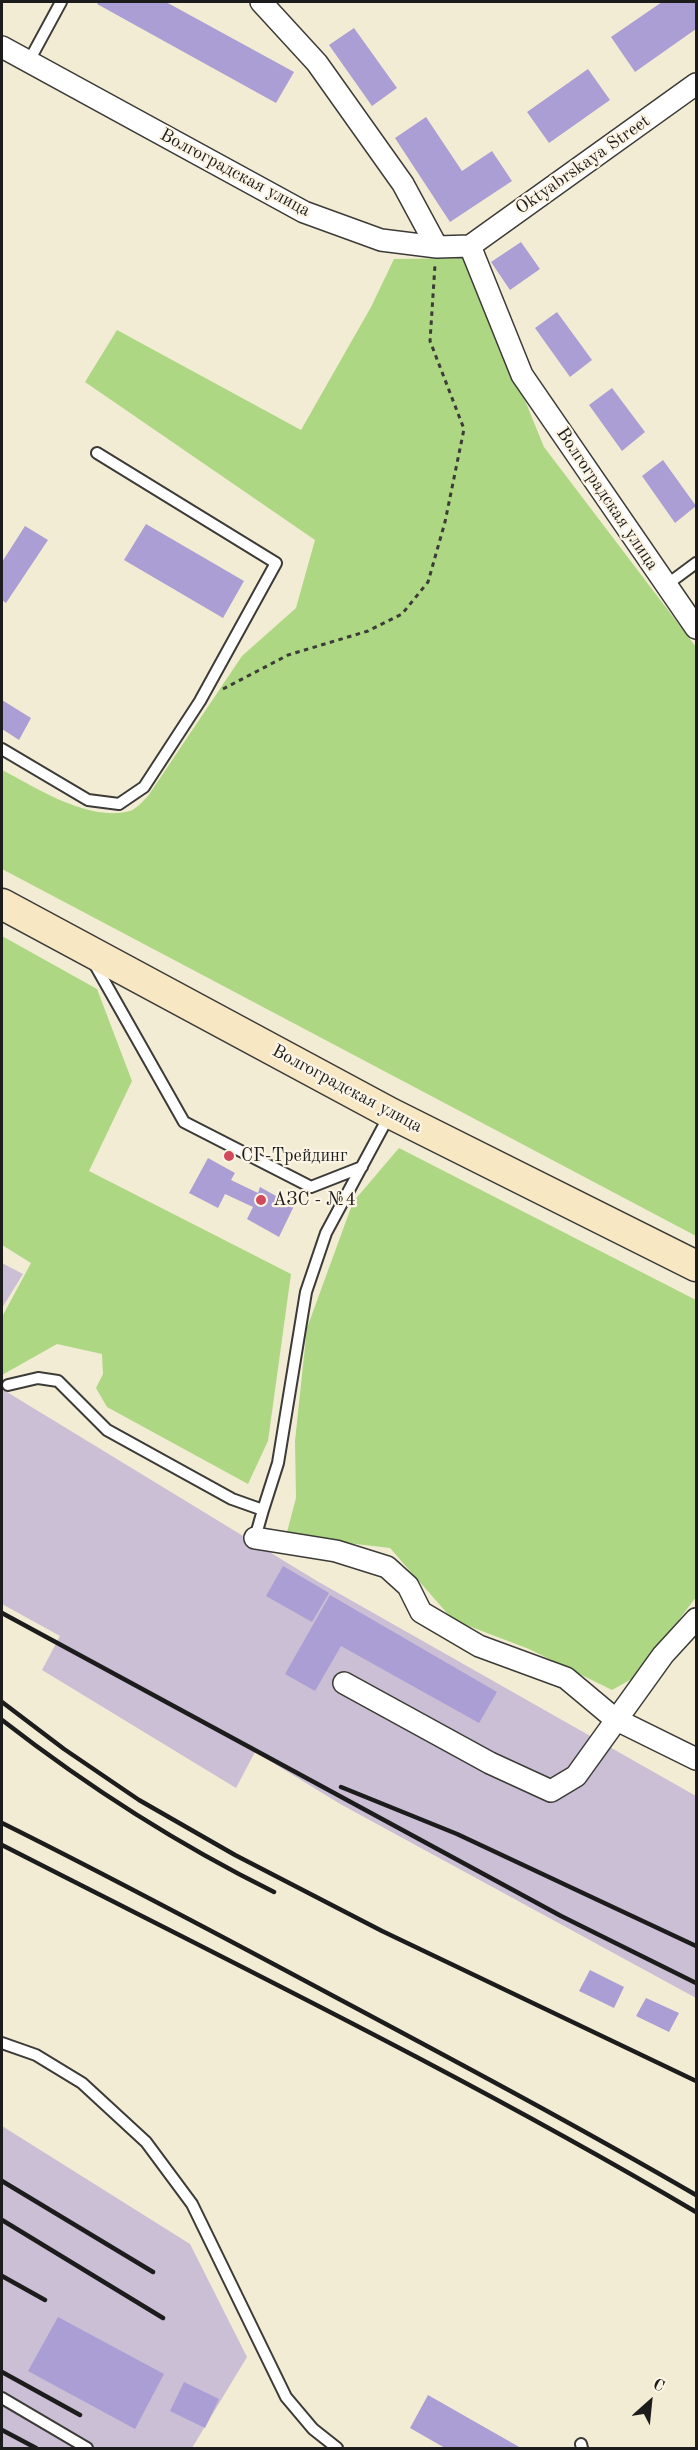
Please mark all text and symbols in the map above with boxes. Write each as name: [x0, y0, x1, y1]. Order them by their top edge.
street label: Oktyabrskaya Street: [512, 111, 654, 219]
street label: Волгоградская улица: [156, 124, 314, 222]
street label: Волгоградская улица: [551, 424, 663, 574]
street label: Волгоградская улица: [268, 1040, 426, 1138]
place label: СГ-Трейдинг: [241, 1145, 348, 1167]
marker: СГ-Трейдинг: [222, 1149, 236, 1163]
place label: АЗС - №4: [273, 1189, 356, 1211]
marker: АЗС - №4: [254, 1193, 268, 1207]
north arrow: [620, 2372, 680, 2432]
text: С: [650, 2376, 667, 2395]

